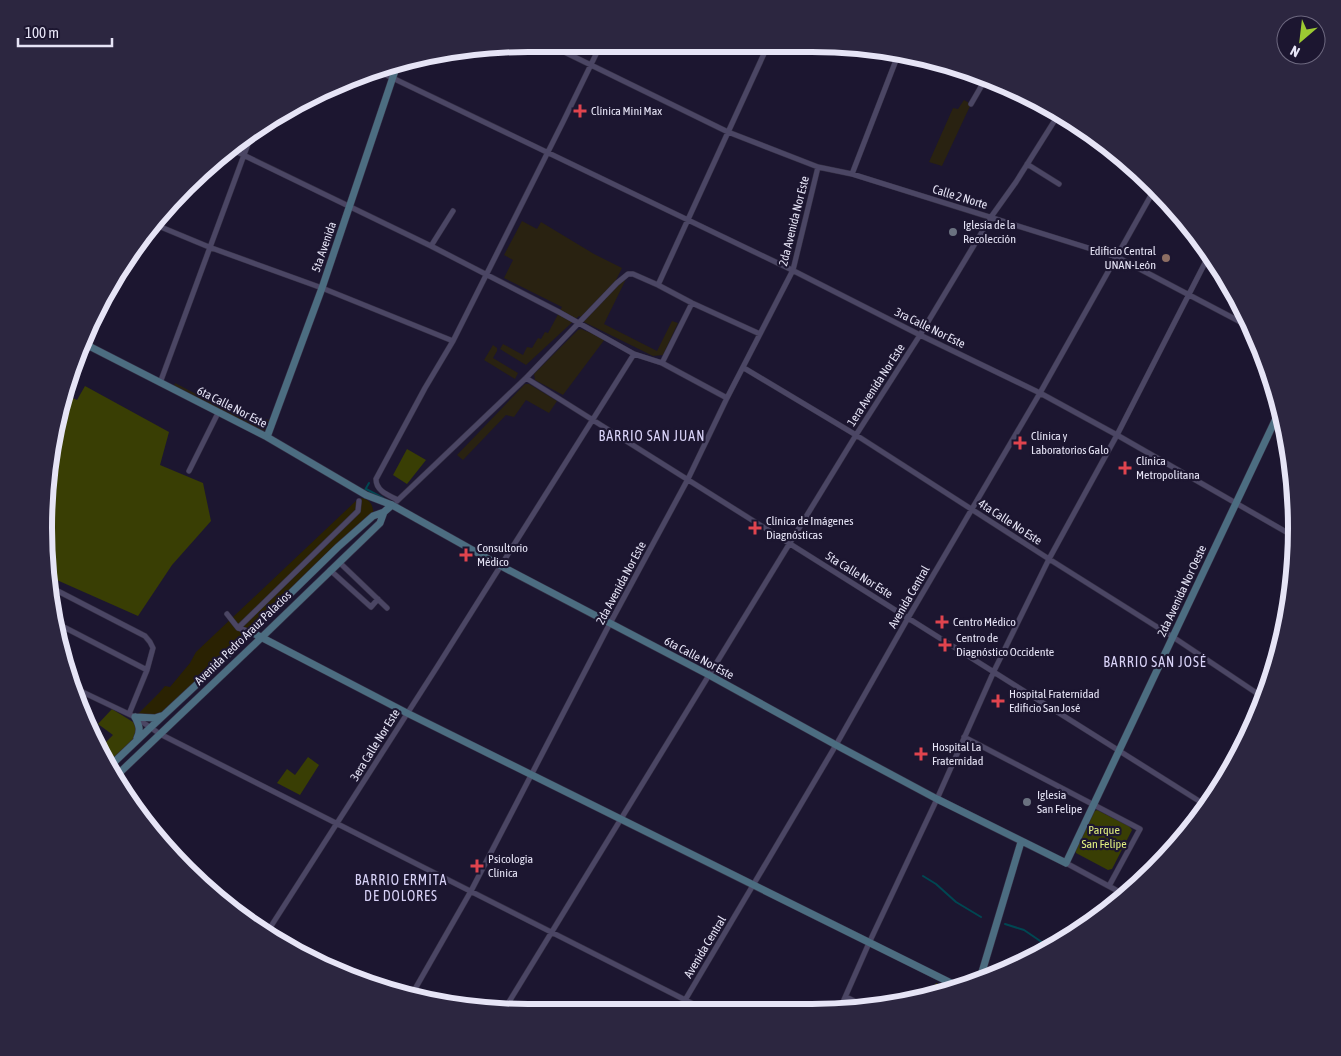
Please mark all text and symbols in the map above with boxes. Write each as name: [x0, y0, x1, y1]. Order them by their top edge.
scale bar: [18, 15, 111, 47]
north arrow: [1276, 15, 1326, 65]
text: 100 m: [25, 24, 59, 41]
text: N: [1287, 42, 1302, 60]
marker: Clínica Mini Max: [573, 104, 587, 118]
place label: Clínica Mini Max: [591, 104, 662, 118]
street label: 2da Avenida Nor Este: [776, 175, 812, 267]
street label: Calle 2 Norte: [931, 182, 989, 212]
place label: Iglesia de la Recolección: [963, 218, 1016, 246]
street label: 5ta Avenida: [309, 220, 339, 274]
marker: Iglesia de la Recolección: [947, 226, 959, 238]
place label: Edificio Central UNAN-León: [1090, 244, 1157, 272]
marker: Edificio Central UNAN-León: [1160, 252, 1172, 264]
street label: 3ra Calle Nor Este: [893, 305, 967, 351]
street label: 1era Avenida Nor Este: [844, 341, 908, 429]
street label: 6ta Calle Nor Este: [195, 383, 269, 431]
district label: BARRIO SAN JUAN: [599, 428, 705, 444]
place label: Clínica y Laboratorios Galo: [1031, 429, 1109, 457]
marker: Clínica y Laboratorios Galo: [1013, 436, 1027, 450]
place label: Clínica Metropolitana: [1136, 454, 1200, 482]
marker: Clínica Metropolitana: [1118, 461, 1132, 475]
street label: 4ta Calle No Este: [976, 496, 1044, 548]
place label: Clínica de Imágenes Diagnósticas: [766, 514, 854, 542]
marker: Clínica de Imágenes Diagnósticas: [748, 521, 762, 535]
street label: 2da Avenida Nor Este: [593, 539, 649, 627]
place label: Consultorio Médico: [477, 541, 528, 569]
street label: 2da Avenida Nor Oeste: [1155, 543, 1209, 639]
marker: Consultorio Médico: [459, 548, 473, 562]
street label: 5ta Calle Nor Este: [823, 549, 895, 601]
street label: Avenida Central: [885, 563, 933, 631]
street label: Avenida Pedro Arauz Palacios: [192, 588, 294, 688]
marker: Centro Médico: [935, 615, 949, 629]
place label: Centro Médico: [953, 615, 1016, 629]
place label: Centro de Diagnóstico Occidente: [956, 631, 1054, 659]
street label: 6ta Calle Nor Este: [662, 634, 736, 682]
marker: Centro de Diagnóstico Occidente: [938, 638, 952, 652]
district label: BARRIO SAN JOSÉ: [1103, 654, 1207, 670]
place label: Hospital Fraternidad Edificio San José: [1009, 687, 1100, 715]
marker: Hospital Fraternidad Edificio San José: [991, 694, 1005, 708]
street label: 3era Calle Nor Este: [347, 707, 403, 783]
place label: Hospital La Fraternidad: [932, 740, 983, 768]
marker: Hospital La Fraternidad: [914, 747, 928, 761]
place label: Iglesia San Felipe: [1037, 788, 1082, 816]
marker: Iglesia San Felipe: [1021, 796, 1033, 808]
park label: Parque San Felipe: [1081, 823, 1127, 851]
place label: Psicologia Clínica: [488, 852, 533, 880]
marker: Psicologia Clínica: [470, 859, 484, 873]
district label: BARRIO ERMITA DE DOLORES: [355, 872, 447, 904]
street label: Avenida Central: [681, 913, 729, 981]

